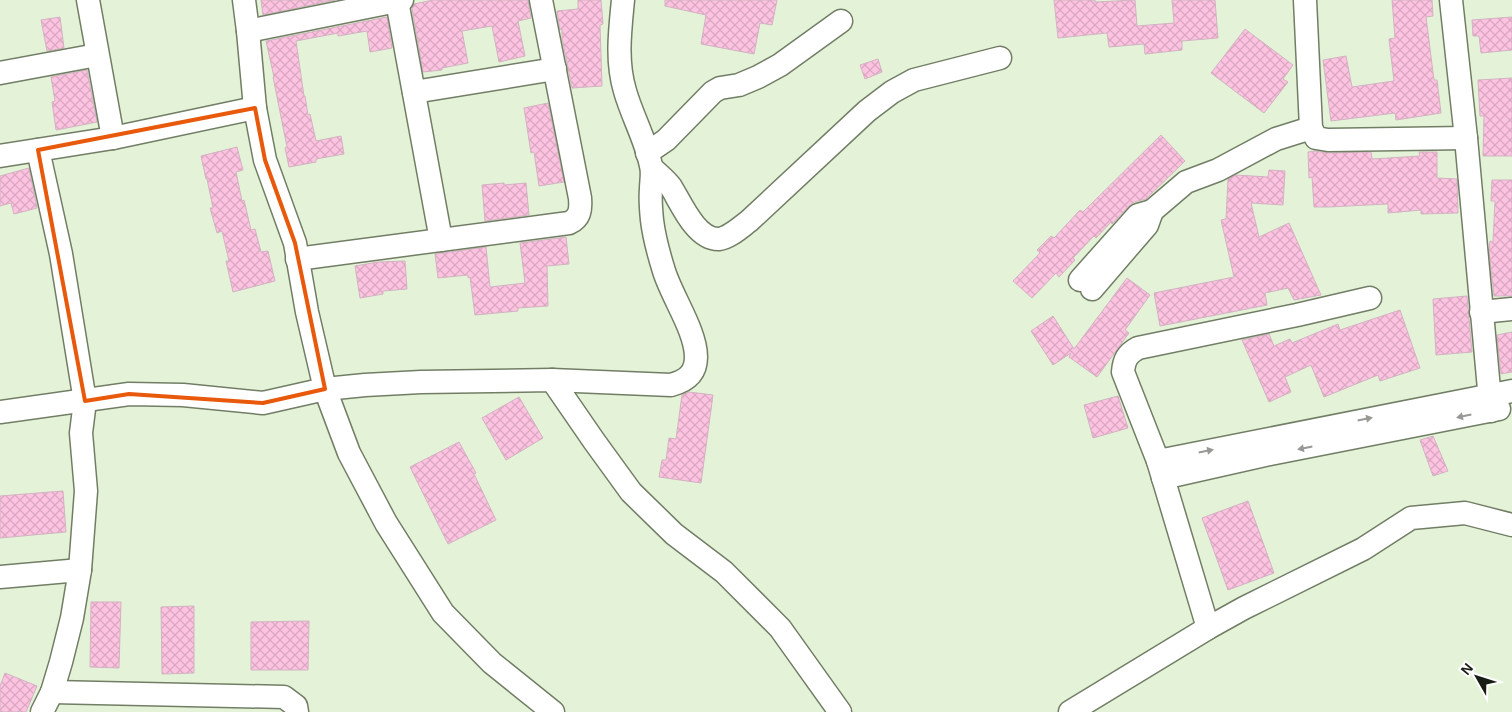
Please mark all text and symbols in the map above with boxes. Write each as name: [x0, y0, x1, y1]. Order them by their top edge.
one-way arrow: [1457, 412, 1472, 420]
one-way arrow: [1358, 415, 1374, 423]
one-way arrow: [1296, 444, 1312, 452]
one-way arrow: [1198, 447, 1214, 455]
north arrow: [1452, 652, 1502, 702]
text: N: [1457, 660, 1476, 678]

